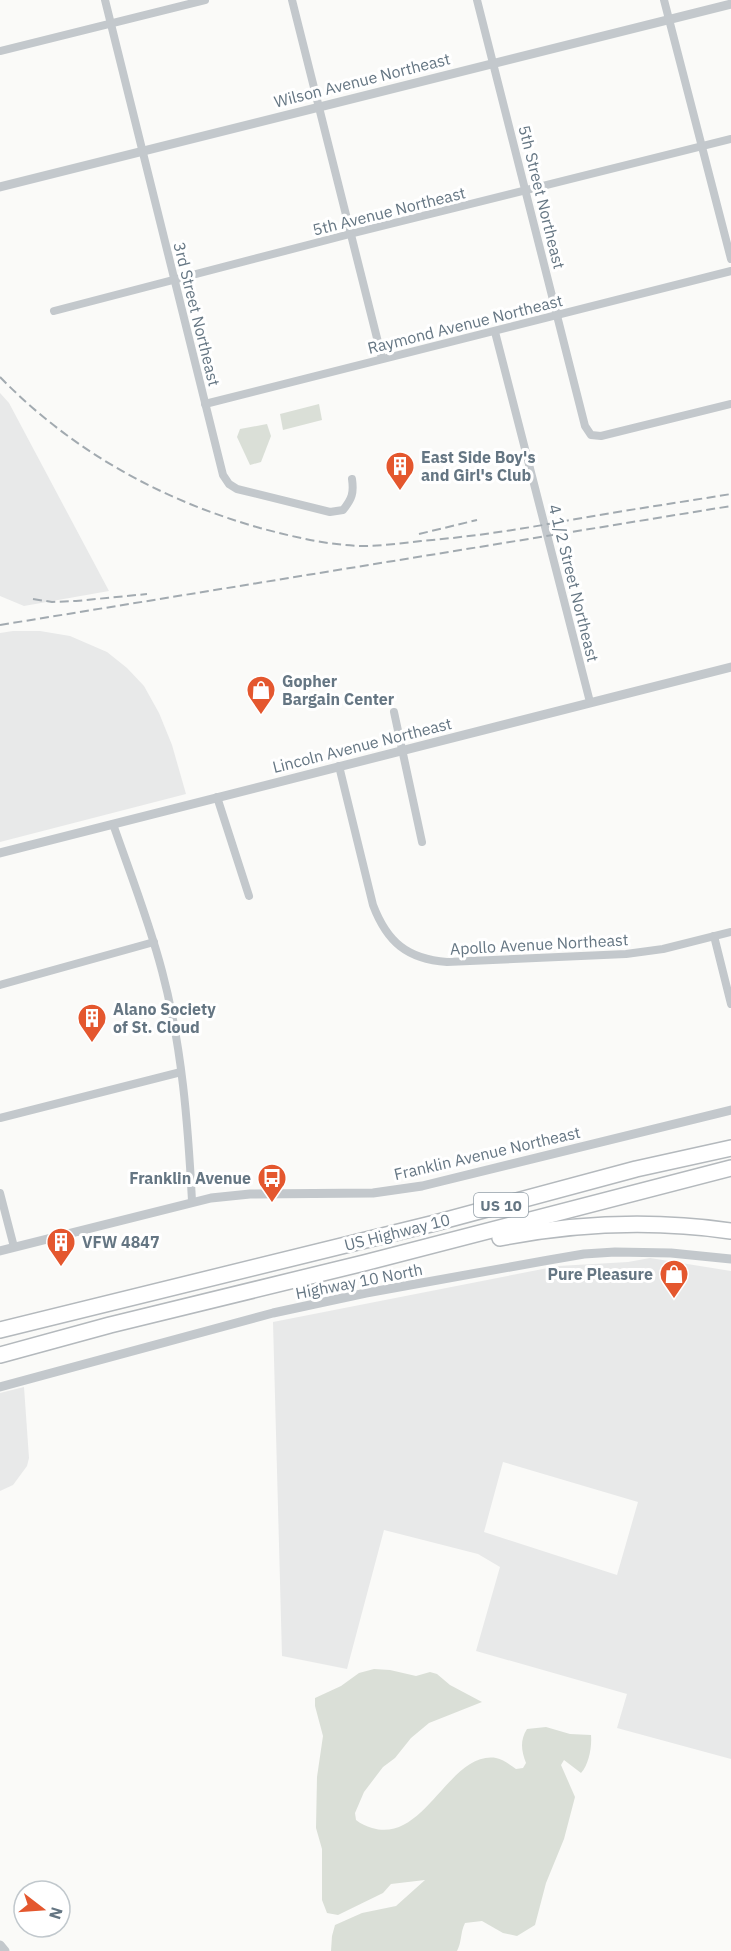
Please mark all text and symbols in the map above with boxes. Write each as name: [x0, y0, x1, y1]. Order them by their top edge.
street label: Wilson Avenue Northeast: [272, 48, 452, 112]
street label: 5th Street Northeast: [514, 123, 570, 271]
street label: 5th Avenue Northeast: [310, 182, 468, 240]
street label: 3rd Street Northeast: [169, 240, 225, 388]
street label: Raymond Avenue Northeast: [365, 290, 565, 358]
place label: East Side Boy's and Girl's Club: [421, 447, 535, 485]
building icon: East Side Boy's and Girl's Club: [384, 450, 416, 492]
street label: 4 1/2 Street Northeast: [545, 502, 603, 664]
place label: Gopher Bargain Center: [282, 671, 395, 709]
shop icon: Gopher Bargain Center: [245, 674, 277, 716]
street label: Lincoln Avenue Northeast: [270, 713, 454, 777]
street label: Apollo Avenue Northeast: [449, 929, 629, 959]
place label: Alano Society of St. Cloud: [113, 999, 216, 1037]
building icon: Alano Society of St. Cloud: [76, 1002, 108, 1044]
street label: Franklin Avenue Northeast: [392, 1122, 582, 1184]
bus stop icon: Franklin Avenue: [256, 1162, 288, 1204]
place label: Franklin Avenue: [129, 1168, 251, 1188]
road number: US 10: [474, 1193, 528, 1217]
street label: US Highway 10: [342, 1209, 452, 1255]
building icon: VFW 4847: [45, 1226, 77, 1268]
place label: VFW 4847: [82, 1232, 160, 1252]
shop icon: Pure Pleasure: [658, 1258, 690, 1300]
street label: Highway 10 North: [294, 1259, 424, 1303]
place label: Pure Pleasure: [547, 1264, 653, 1284]
north arrow: [12, 1879, 72, 1939]
text: N: [45, 1905, 68, 1922]

